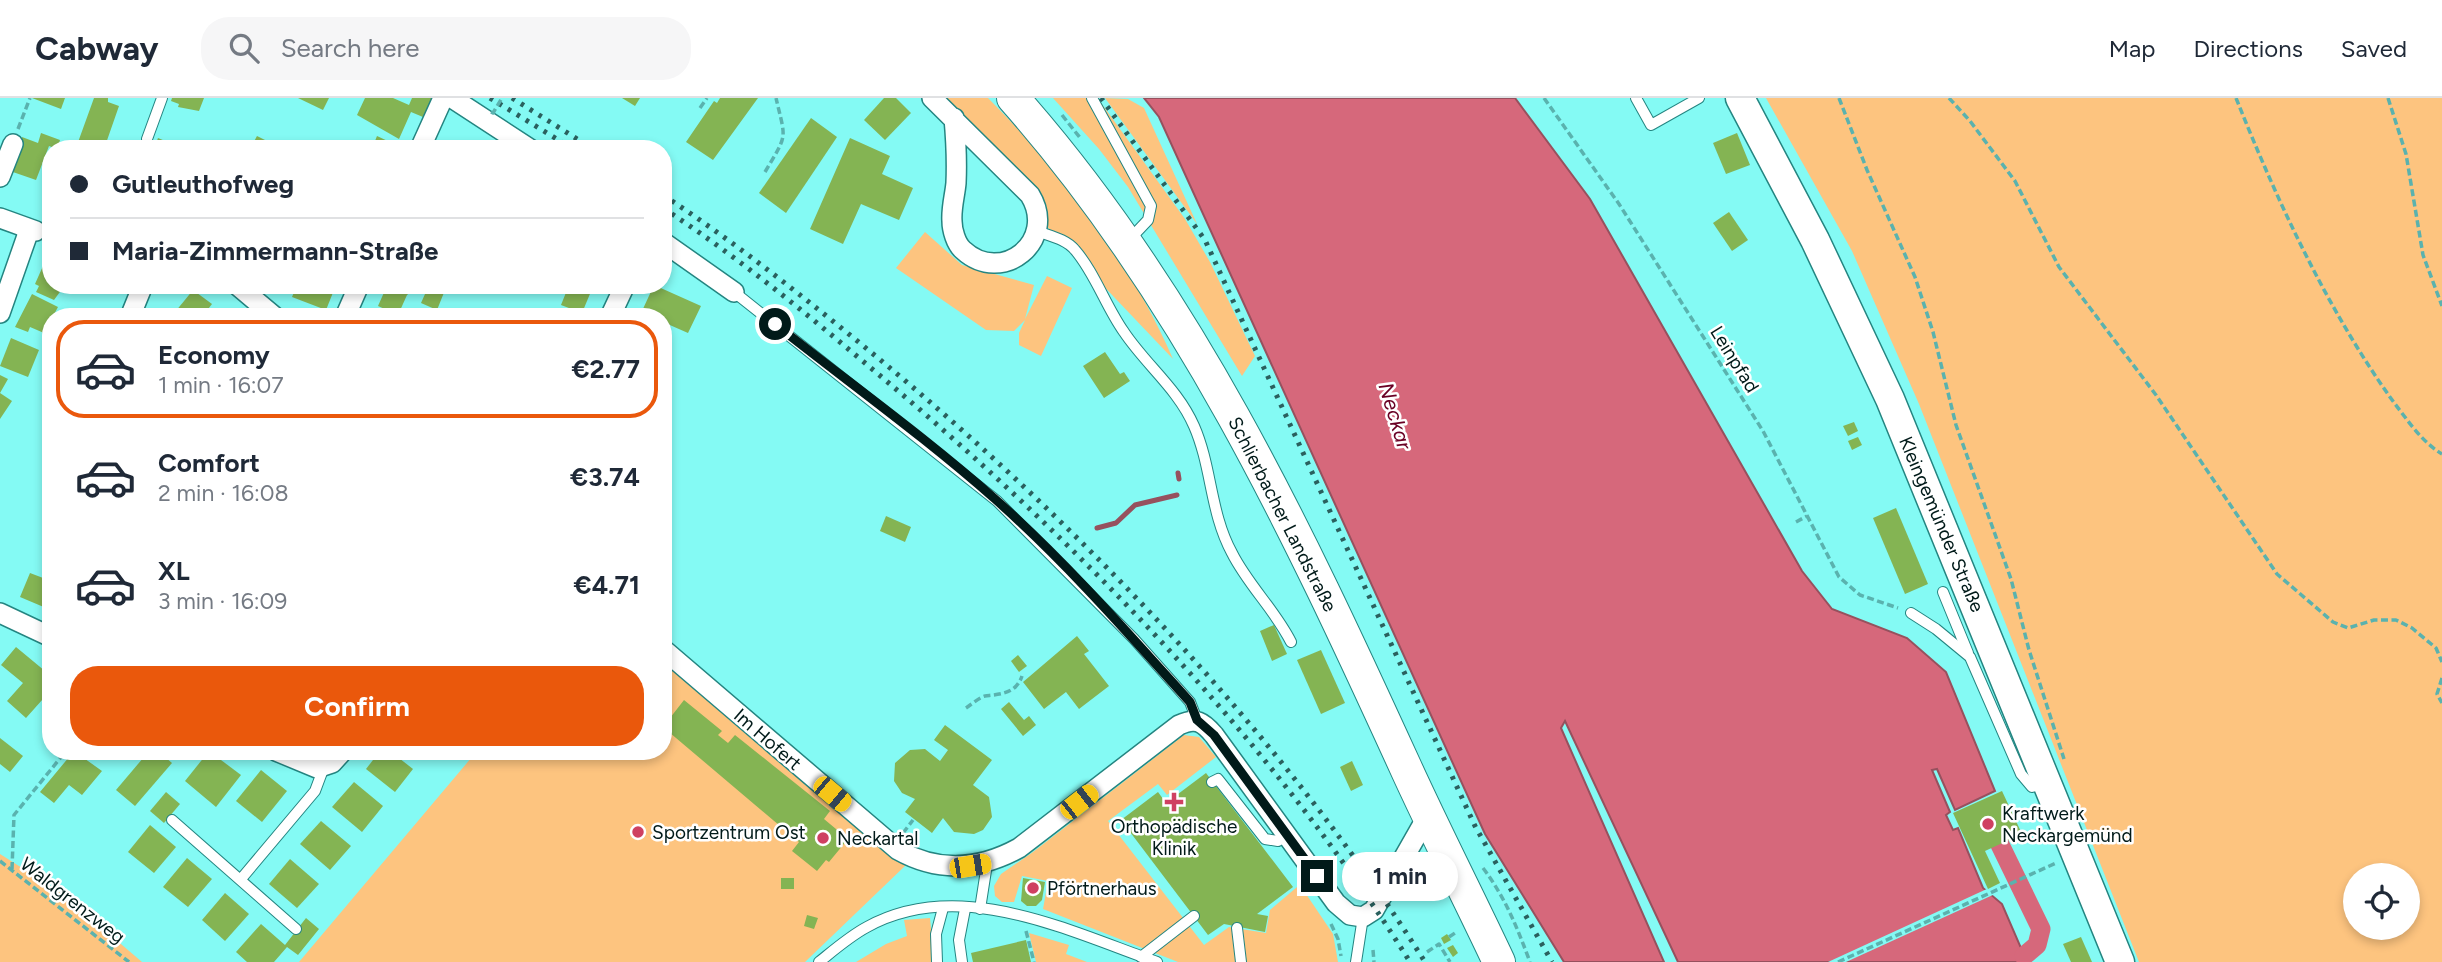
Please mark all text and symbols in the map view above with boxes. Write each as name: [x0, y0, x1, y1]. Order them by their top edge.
search box: [201, 17, 691, 80]
text: Cabway: [35, 29, 159, 68]
icon: search: [225, 29, 263, 67]
text: Search here: [281, 32, 420, 64]
text: Map: [2109, 34, 2155, 63]
text: Directions: [2193, 34, 2303, 63]
text: Saved: [2341, 34, 2407, 63]
text: Gutleuthofweg: [112, 168, 294, 200]
text: Maria-Zimmermann-Straße: [112, 235, 438, 267]
route start: [759, 308, 791, 340]
street label: Leinpfad: [1705, 322, 1764, 397]
icon: car: [74, 338, 137, 401]
text: Economy: [158, 339, 270, 371]
text: €2.77: [572, 353, 640, 385]
text: 1 min · 16:07: [158, 371, 284, 399]
water label: Neckar: [1373, 379, 1418, 453]
street label: Schlierbacher Landstraße: [1223, 413, 1342, 616]
street label: Kleingemünder Straße: [1894, 433, 1989, 616]
icon: car: [74, 446, 137, 509]
text: Comfort: [158, 447, 260, 479]
text: €3.74: [570, 461, 640, 493]
text: 2 min · 16:08: [158, 479, 289, 507]
icon: car: [74, 554, 137, 617]
text: XL: [158, 555, 190, 587]
text: €4.71: [574, 569, 640, 601]
text: 3 min · 16:09: [158, 587, 287, 615]
button: Confirm: [70, 666, 644, 746]
street label: Im Hofert: [729, 704, 806, 775]
car: [810, 772, 855, 816]
car: [1056, 781, 1103, 823]
marker: Orthopädische Klinik: [1164, 792, 1184, 812]
place label: Kraftwerk Neckargemünd: [2002, 802, 2133, 847]
place label: Orthopädische Klinik: [1111, 815, 1237, 860]
marker: Kraftwerk Neckargemünd: [1980, 816, 1996, 832]
place label: Sportzentrum Ost: [652, 821, 806, 844]
marker: Sportzentrum Ost: [630, 824, 646, 840]
place label: Neckartal: [837, 827, 919, 850]
marker: Neckartal: [815, 830, 831, 846]
street label: Waldgrenzweg: [16, 852, 130, 948]
car: [948, 852, 993, 880]
callout: 1 min: [1342, 852, 1457, 900]
route end: [1301, 860, 1333, 892]
text: 1 min: [1373, 862, 1427, 890]
map controls: [2343, 863, 2420, 940]
button: locate: [2343, 863, 2420, 940]
place label: Pförtnerhaus: [1047, 877, 1157, 900]
marker: Pförtnerhaus: [1025, 880, 1041, 896]

